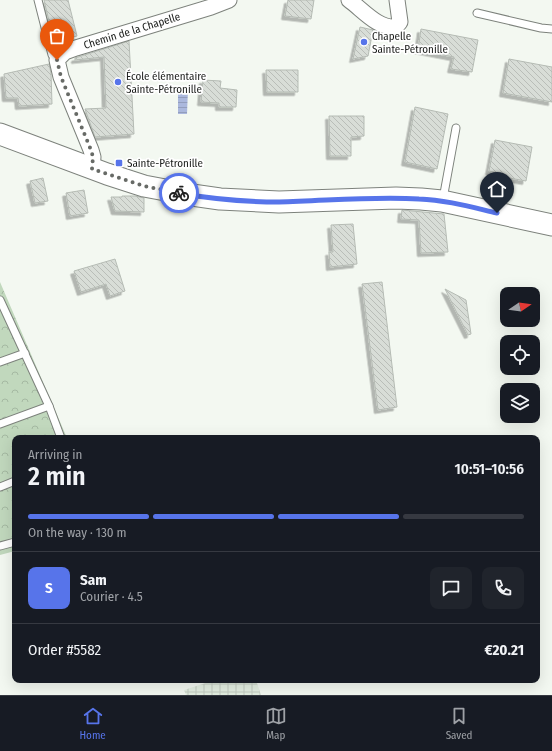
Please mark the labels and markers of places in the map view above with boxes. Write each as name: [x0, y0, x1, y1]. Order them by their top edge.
pin: [40, 19, 74, 60]
place label: Chapelle Sainte-Pétronille: [372, 30, 448, 56]
marker: Chapelle Sainte-Pétronille: [359, 37, 369, 47]
place label: École élémentaire Sainte-Pétronille: [126, 69, 206, 96]
marker: École élémentaire Sainte-Pétronille: [113, 77, 123, 87]
place label: Sainte-Pétronille: [127, 157, 203, 170]
marker: Sainte-Pétronille: [114, 158, 124, 168]
pin: [480, 172, 514, 213]

